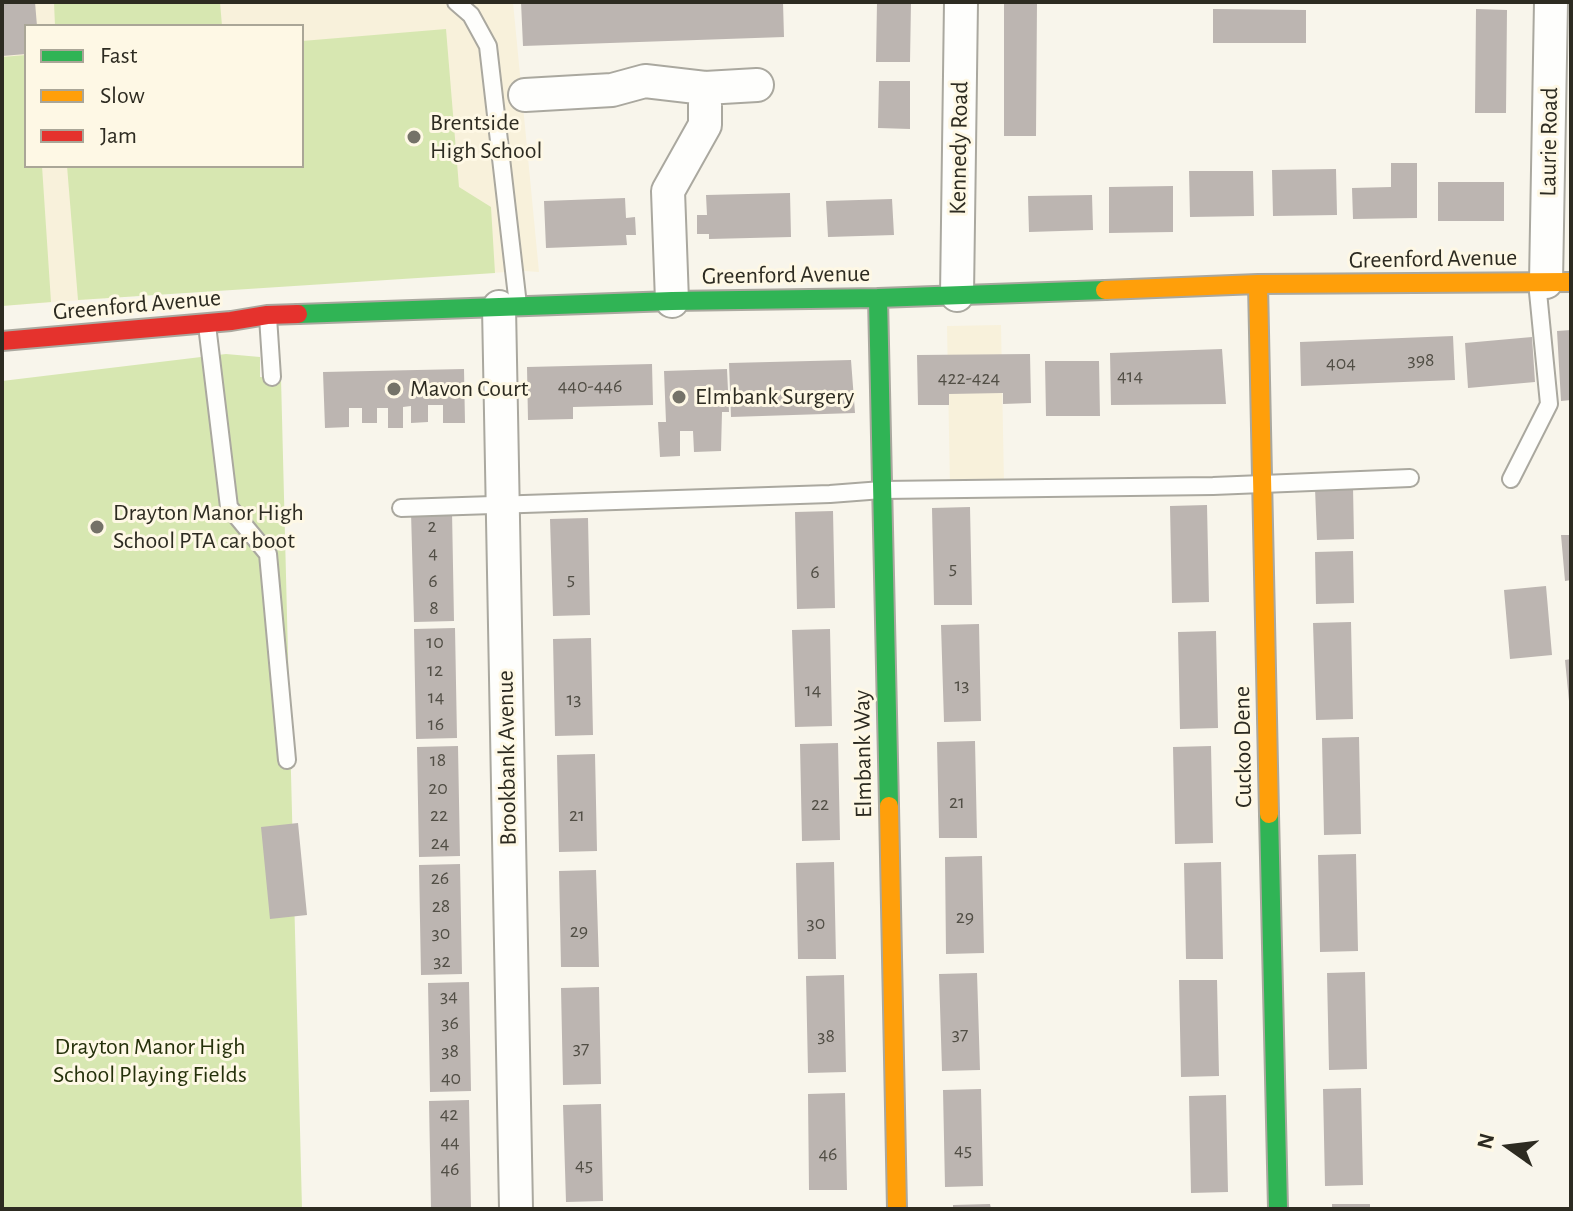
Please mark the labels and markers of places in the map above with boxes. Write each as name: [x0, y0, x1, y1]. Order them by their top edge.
place label: Brentside High School: [430, 109, 542, 165]
marker: Brentside High School: [405, 128, 423, 146]
place label: Mavon Court: [410, 375, 528, 403]
marker: Mavon Court: [385, 380, 403, 398]
place label: Elmbank Surgery: [695, 383, 854, 411]
marker: Elmbank Surgery: [670, 388, 688, 406]
place label: Drayton Manor High School PTA car boot: [113, 499, 304, 555]
marker: Drayton Manor High School PTA car boot: [88, 518, 106, 536]

